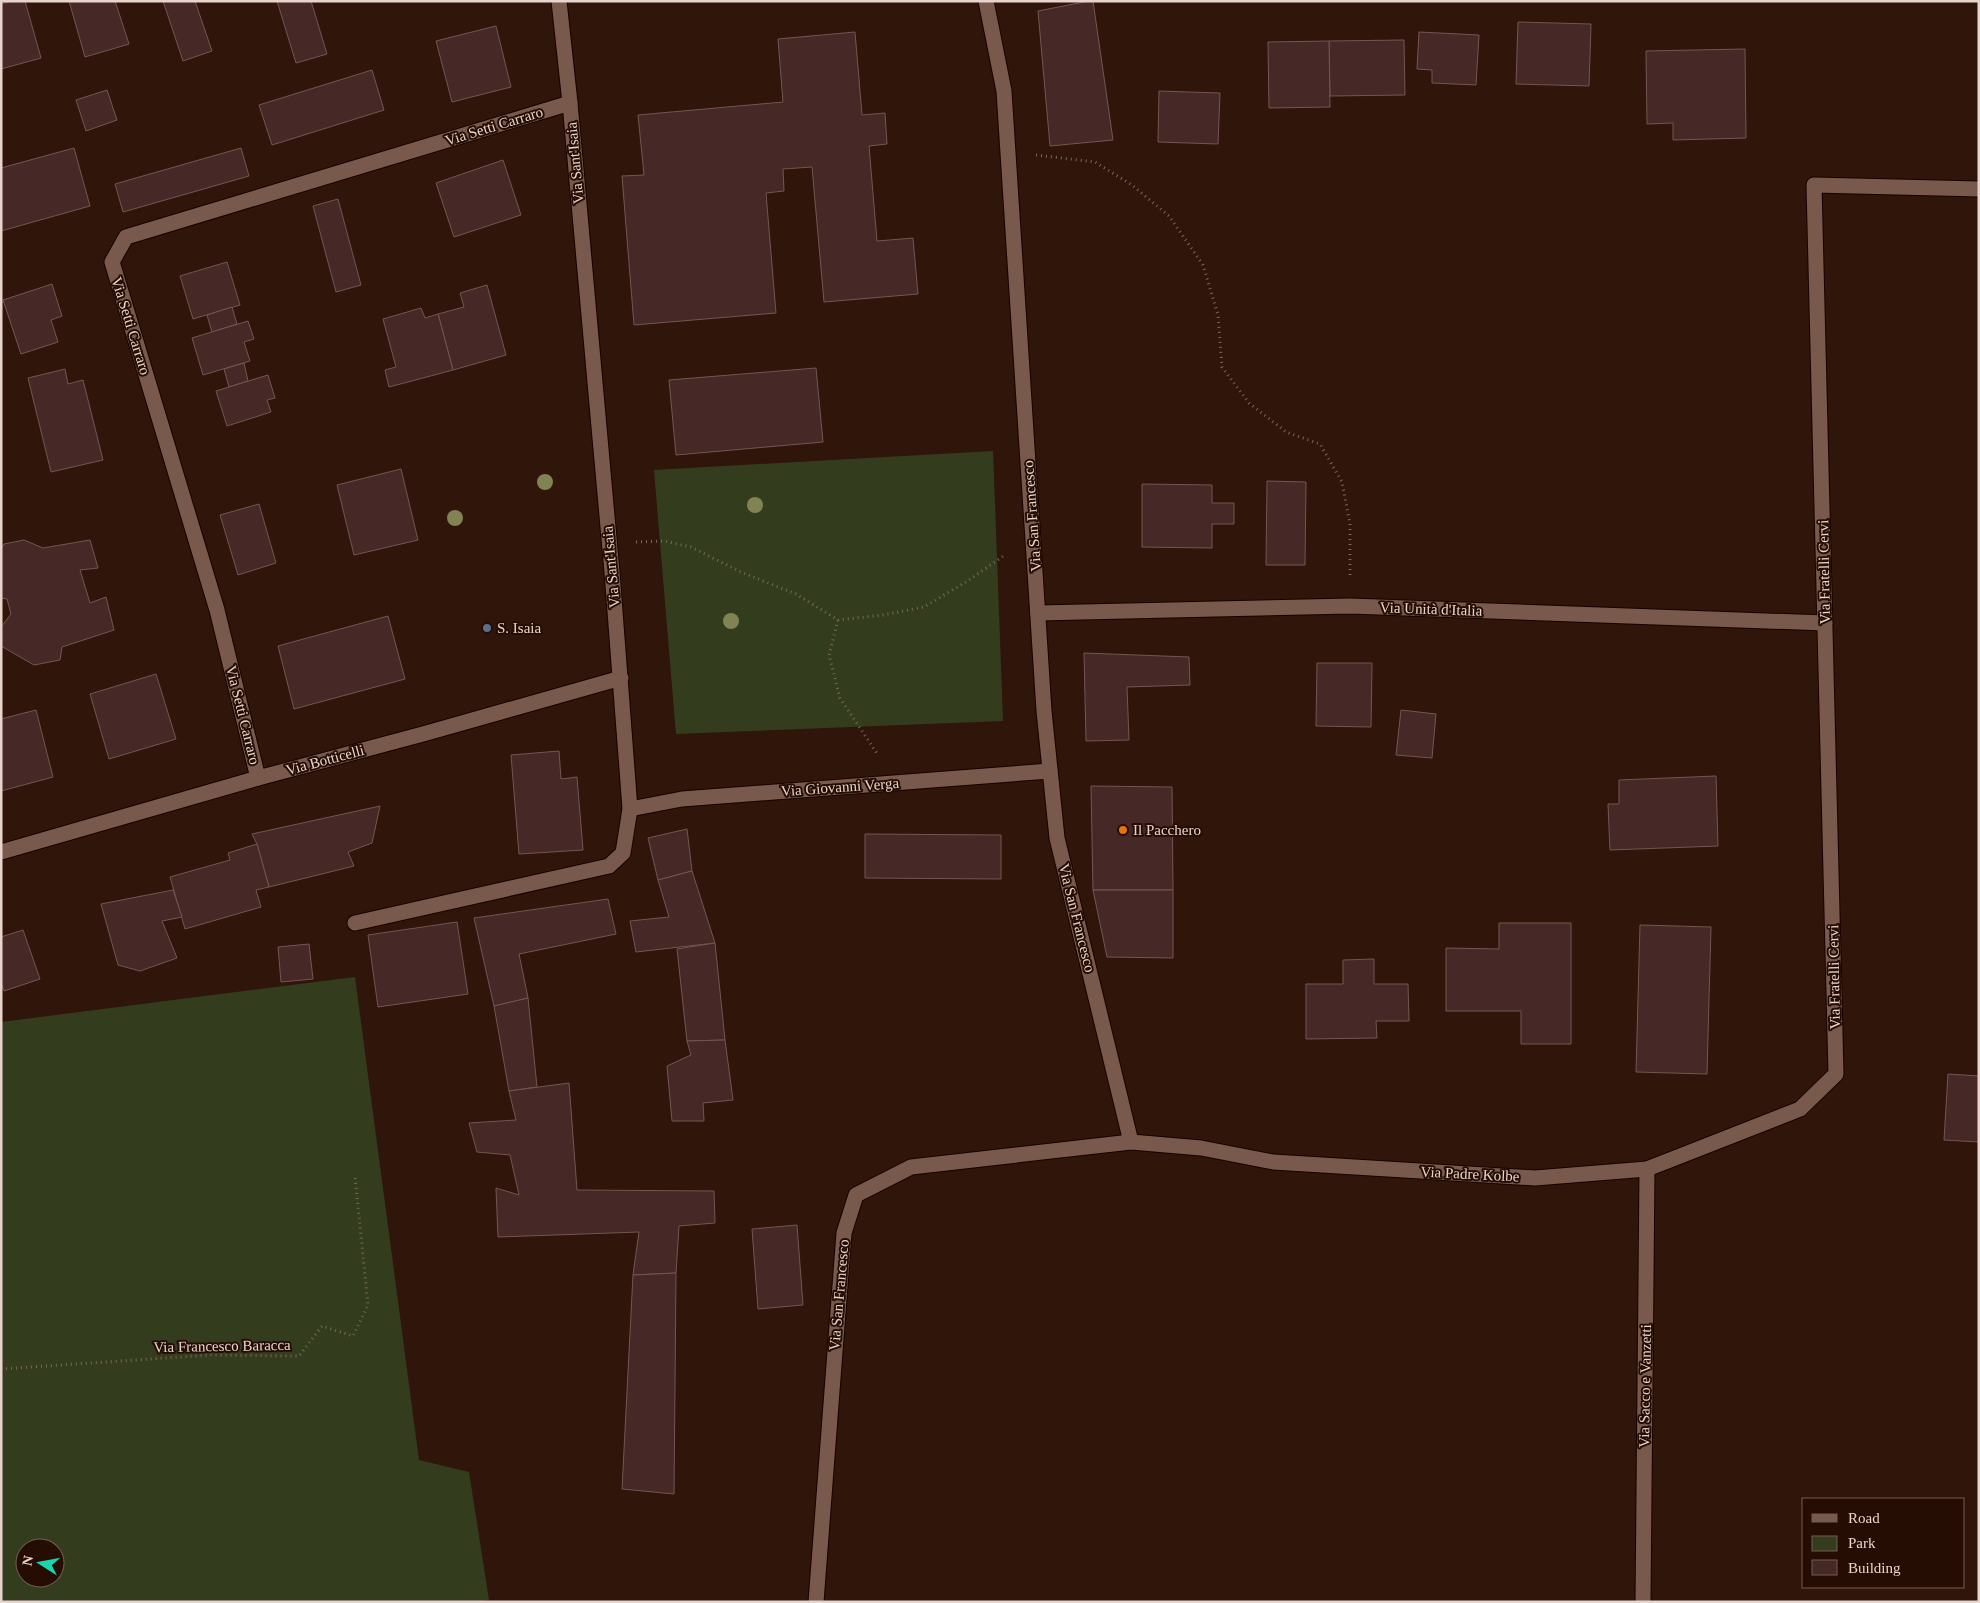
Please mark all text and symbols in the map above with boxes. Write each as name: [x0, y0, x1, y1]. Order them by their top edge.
street label: Via Setti Carraro: [443, 104, 545, 148]
street label: Via Sant'Isaia: [563, 121, 587, 205]
street label: Via Setti Carraro: [109, 275, 153, 377]
street label: Via San Francesco: [1020, 460, 1044, 572]
street label: Via Fratelli Cervi: [1815, 519, 1833, 625]
street label: Via Sant'Isaia: [599, 525, 623, 609]
street label: Via Unità d'Italia: [1379, 599, 1483, 619]
place label: S. Isaia: [497, 620, 542, 636]
marker: S. Isaia: [481, 622, 493, 634]
street label: Via Setti Carraro: [223, 664, 263, 766]
street label: Via Botticelli: [284, 742, 366, 778]
street label: Via Giovanni Verga: [780, 775, 900, 799]
place label: Il Pacchero: [1133, 822, 1201, 838]
marker: Il Pacchero: [1117, 824, 1129, 836]
street label: Via San Francesco: [1056, 862, 1098, 974]
street label: Via Fratelli Cervi: [1825, 924, 1843, 1030]
street label: Via Padre Kolbe: [1420, 1163, 1520, 1185]
street label: Via San Francesco: [826, 1239, 852, 1351]
street label: Via Sacco e Vanzetti: [1636, 1324, 1654, 1448]
street label: Via Francesco Baracca: [153, 1337, 291, 1355]
legend: [1802, 1498, 1965, 1588]
text: Road: [1848, 1510, 1880, 1526]
text: Park: [1848, 1535, 1876, 1551]
north arrow: [15, 1538, 65, 1588]
text: N: [19, 1554, 36, 1567]
text: Building: [1848, 1560, 1901, 1576]

